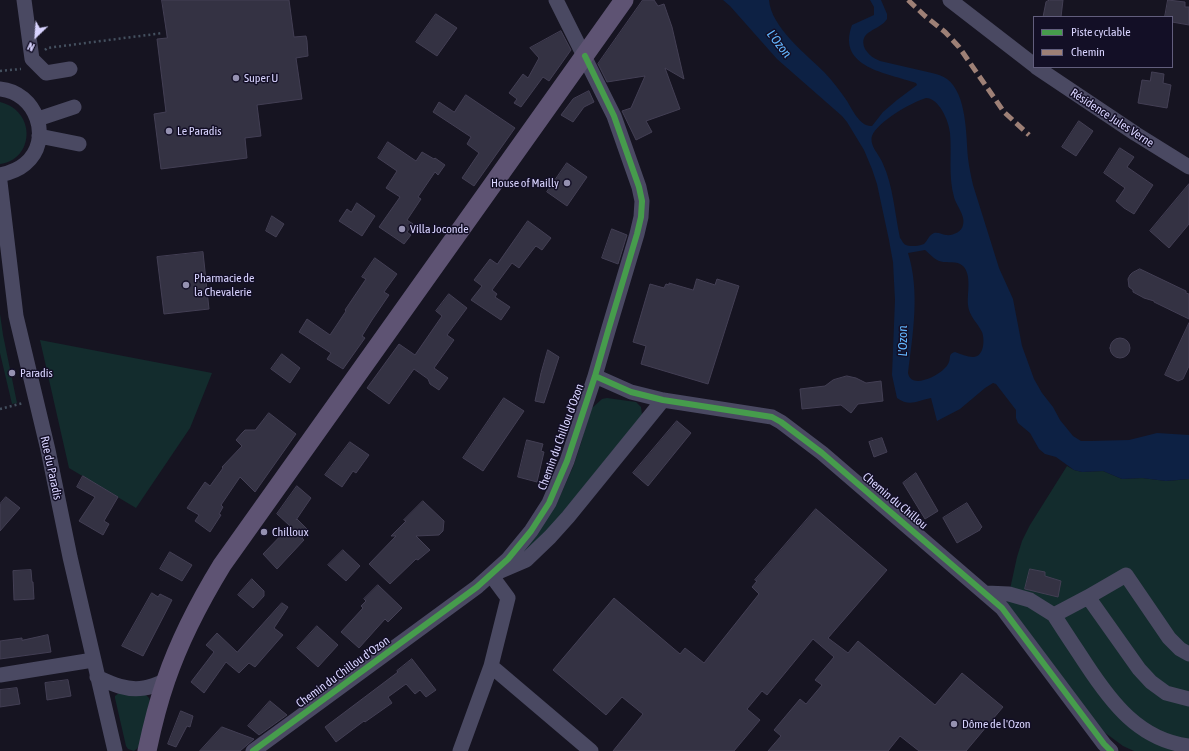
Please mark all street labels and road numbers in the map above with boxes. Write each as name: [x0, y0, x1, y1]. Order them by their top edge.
street label: Résidence Jules Verne: [1068, 86, 1156, 150]
street label: Chemin du Chillou d'Ozon: [535, 382, 587, 492]
street label: Rue du Paradis: [37, 435, 65, 501]
street label: Chemin du Chillou: [860, 470, 930, 532]
street label: Chemin du Chillou d'Ozon: [293, 633, 393, 711]

